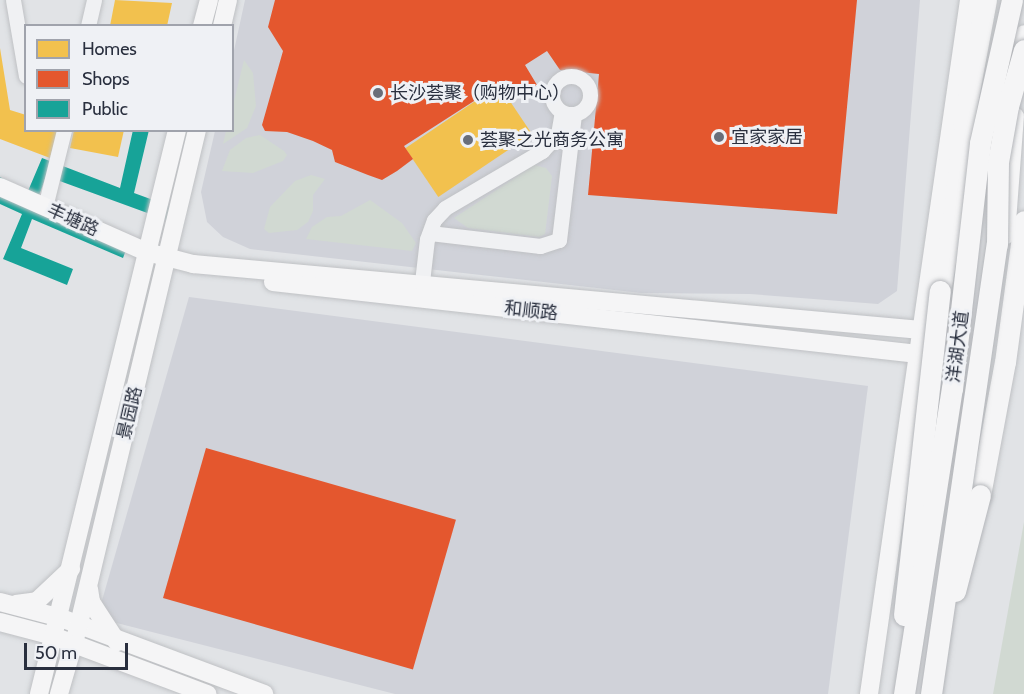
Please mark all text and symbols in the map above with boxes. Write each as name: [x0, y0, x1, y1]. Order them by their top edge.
legend: [24, 24, 234, 132]
text: Homes: [82, 38, 137, 60]
text: Shops: [82, 68, 130, 90]
place label: 长沙荟聚（购物中心）: [390, 82, 570, 104]
marker: 长沙荟聚（购物中心）: [371, 86, 385, 100]
text: Public: [82, 98, 128, 120]
place label: 宜家家居: [731, 126, 803, 148]
place label: 荟聚之光商务公寓: [480, 129, 624, 151]
marker: 宜家家居: [712, 130, 726, 144]
marker: 荟聚之光商务公寓: [461, 133, 475, 147]
street label: 丰塘路: [44, 199, 102, 241]
street label: 和顺路: [503, 297, 559, 325]
street label: 洋湖大道: [943, 310, 973, 384]
street label: 景园路: [113, 384, 147, 442]
scale bar: [27, 631, 130, 669]
text: 50 m: [35, 642, 77, 664]

